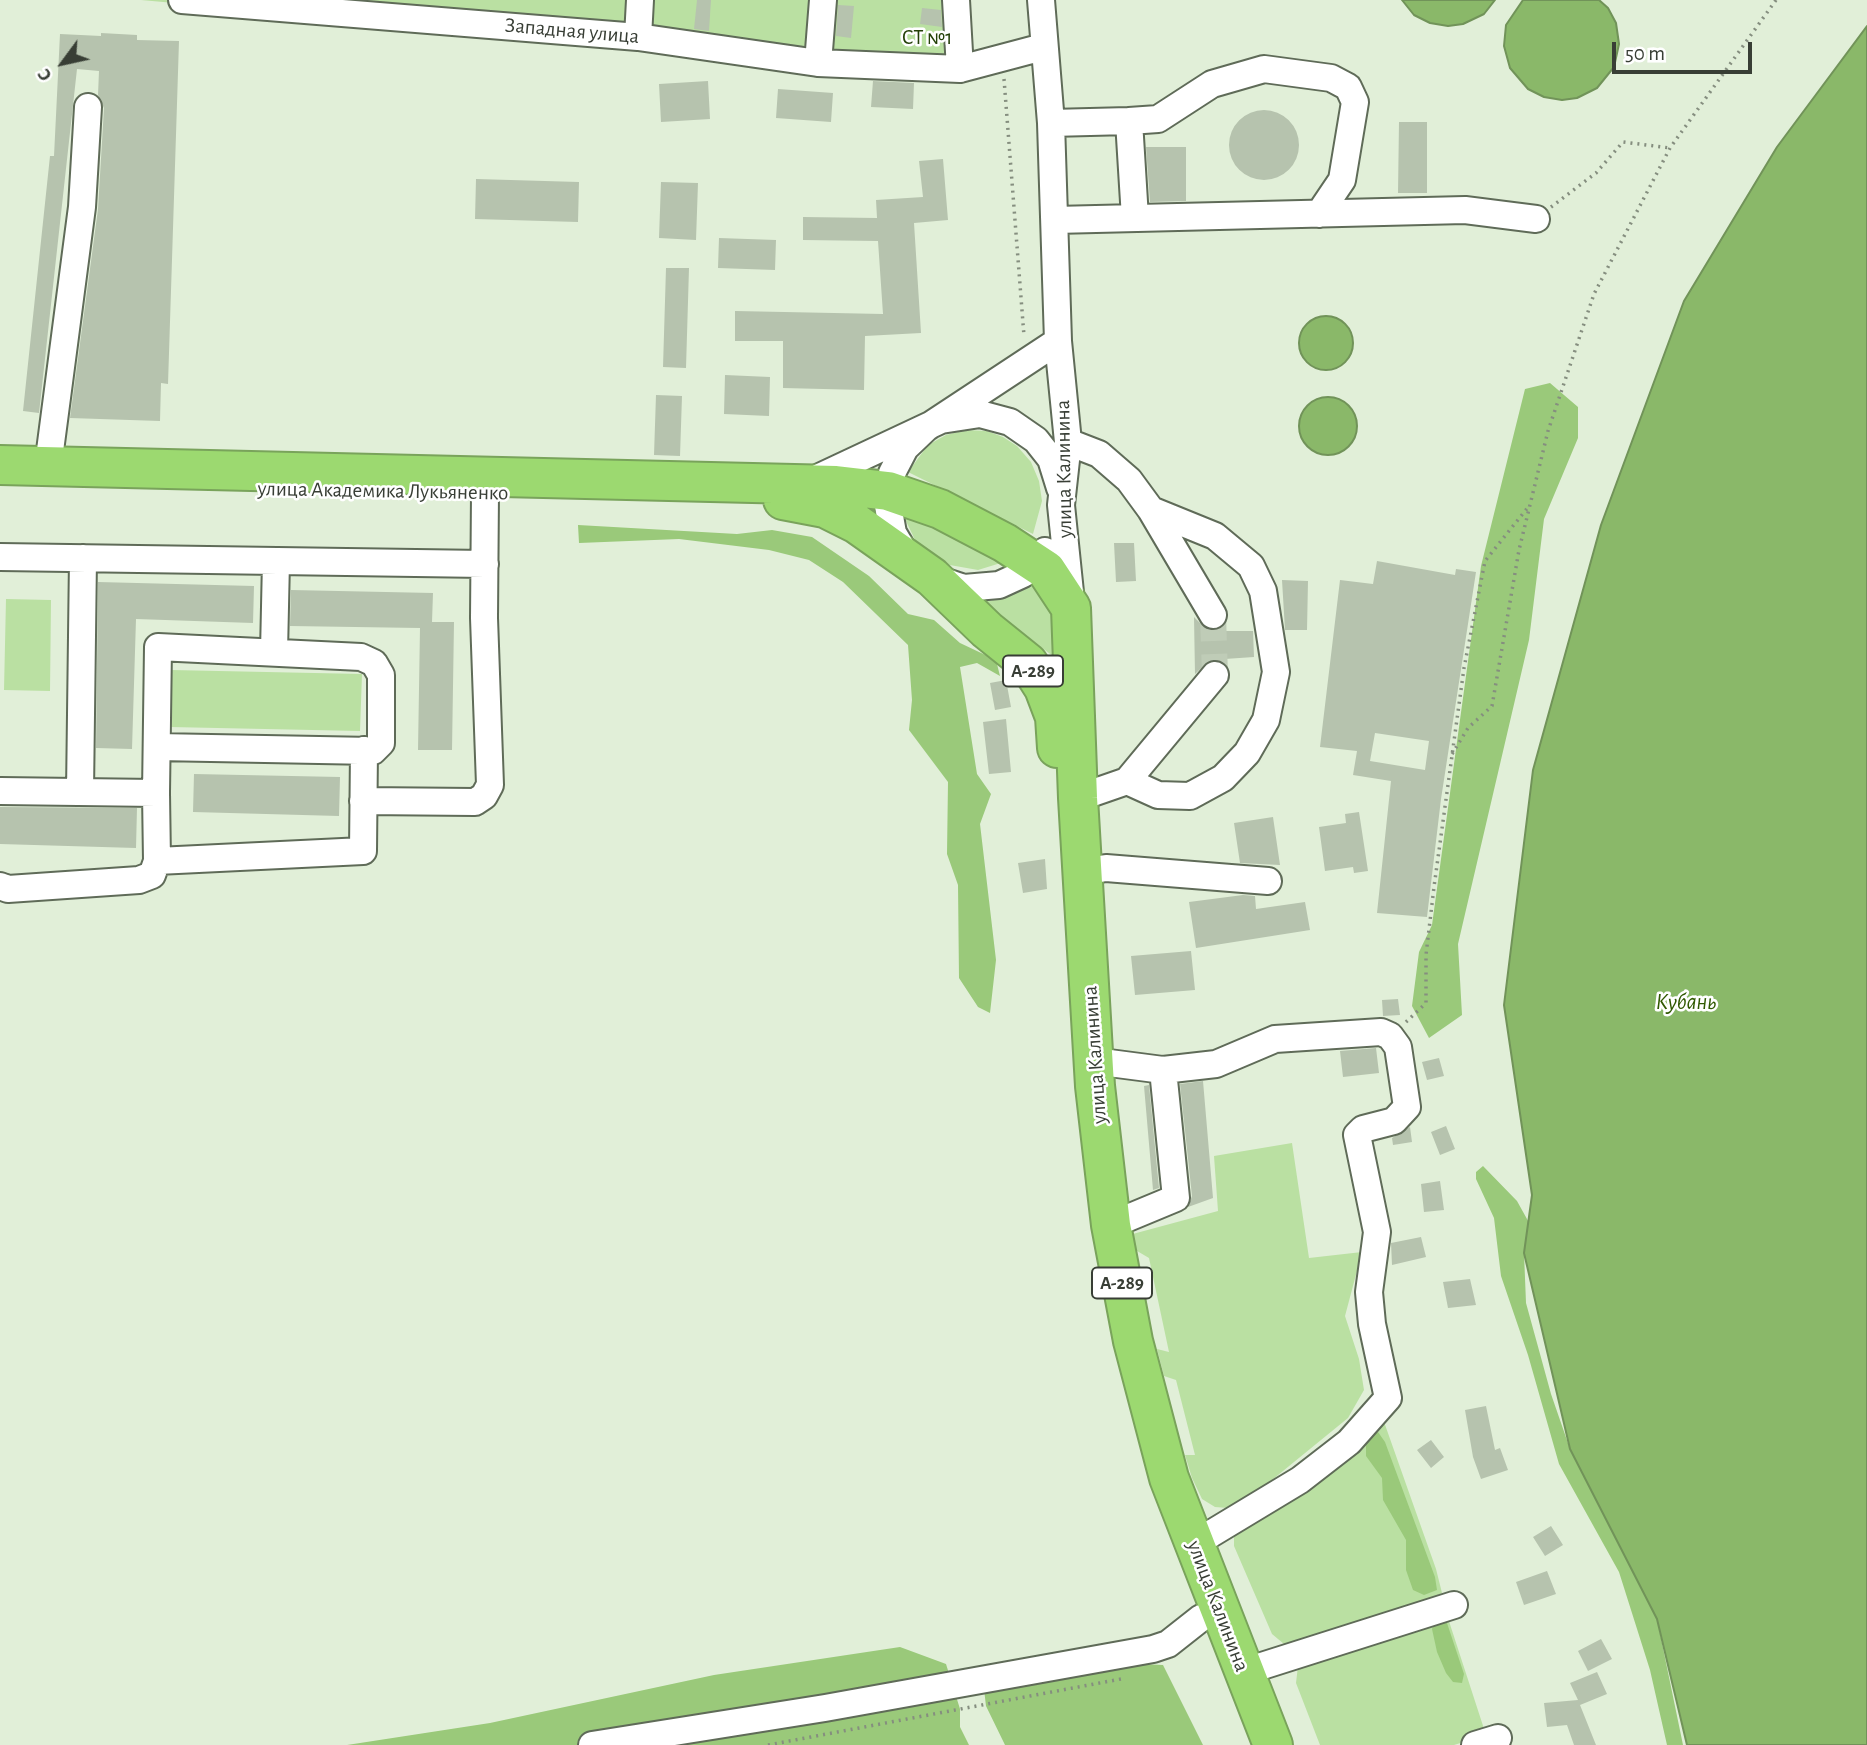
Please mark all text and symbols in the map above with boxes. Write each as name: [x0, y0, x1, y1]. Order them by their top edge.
street label: Западная улица: [504, 13, 640, 49]
park label: СТ №1: [902, 25, 952, 51]
north arrow: [28, 28, 98, 98]
scale bar: [1615, 28, 1755, 72]
text: 50 m: [1625, 43, 1665, 64]
text: С: [34, 65, 56, 84]
street label: улица Калинина: [1050, 400, 1078, 538]
street label: улица Академика Лукьяненко: [257, 476, 509, 506]
road number: А-289: [1003, 656, 1063, 686]
street label: улица Калинина: [1078, 985, 1112, 1125]
water label: Кубань: [1656, 988, 1716, 1016]
road number: А-289: [1092, 1268, 1152, 1298]
street label: улица Калинина: [1181, 1537, 1255, 1675]

